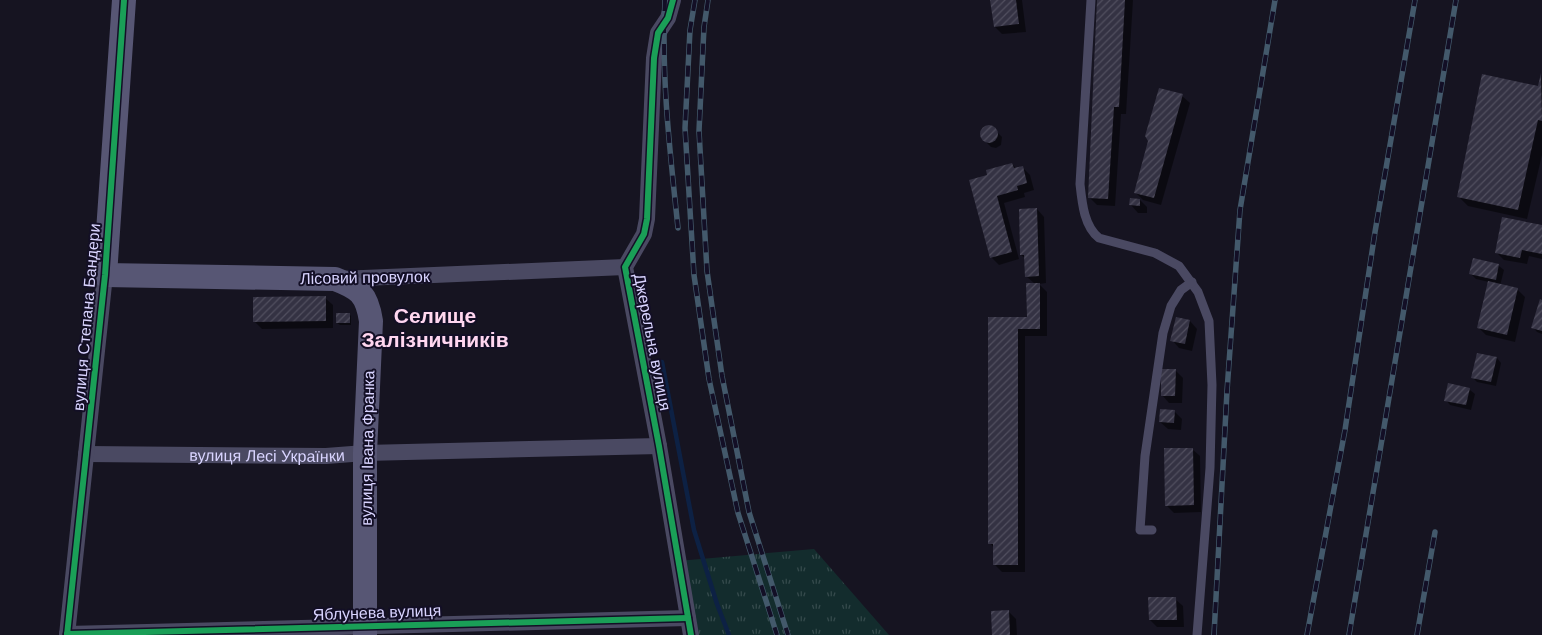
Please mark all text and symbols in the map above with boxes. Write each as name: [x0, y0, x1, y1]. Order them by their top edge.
street label: вулиця Степана Бандери: [70, 223, 103, 411]
street label: Лісовий провулок: [300, 268, 431, 287]
street label: Джерельна вулиця: [631, 272, 674, 412]
district label: Селище Залізничників: [361, 304, 509, 351]
street label: вулиця Івана Франка: [358, 370, 377, 526]
street label: вулиця Лесі Українки: [189, 447, 345, 465]
street label: Яблунева вулиця: [312, 602, 442, 623]

